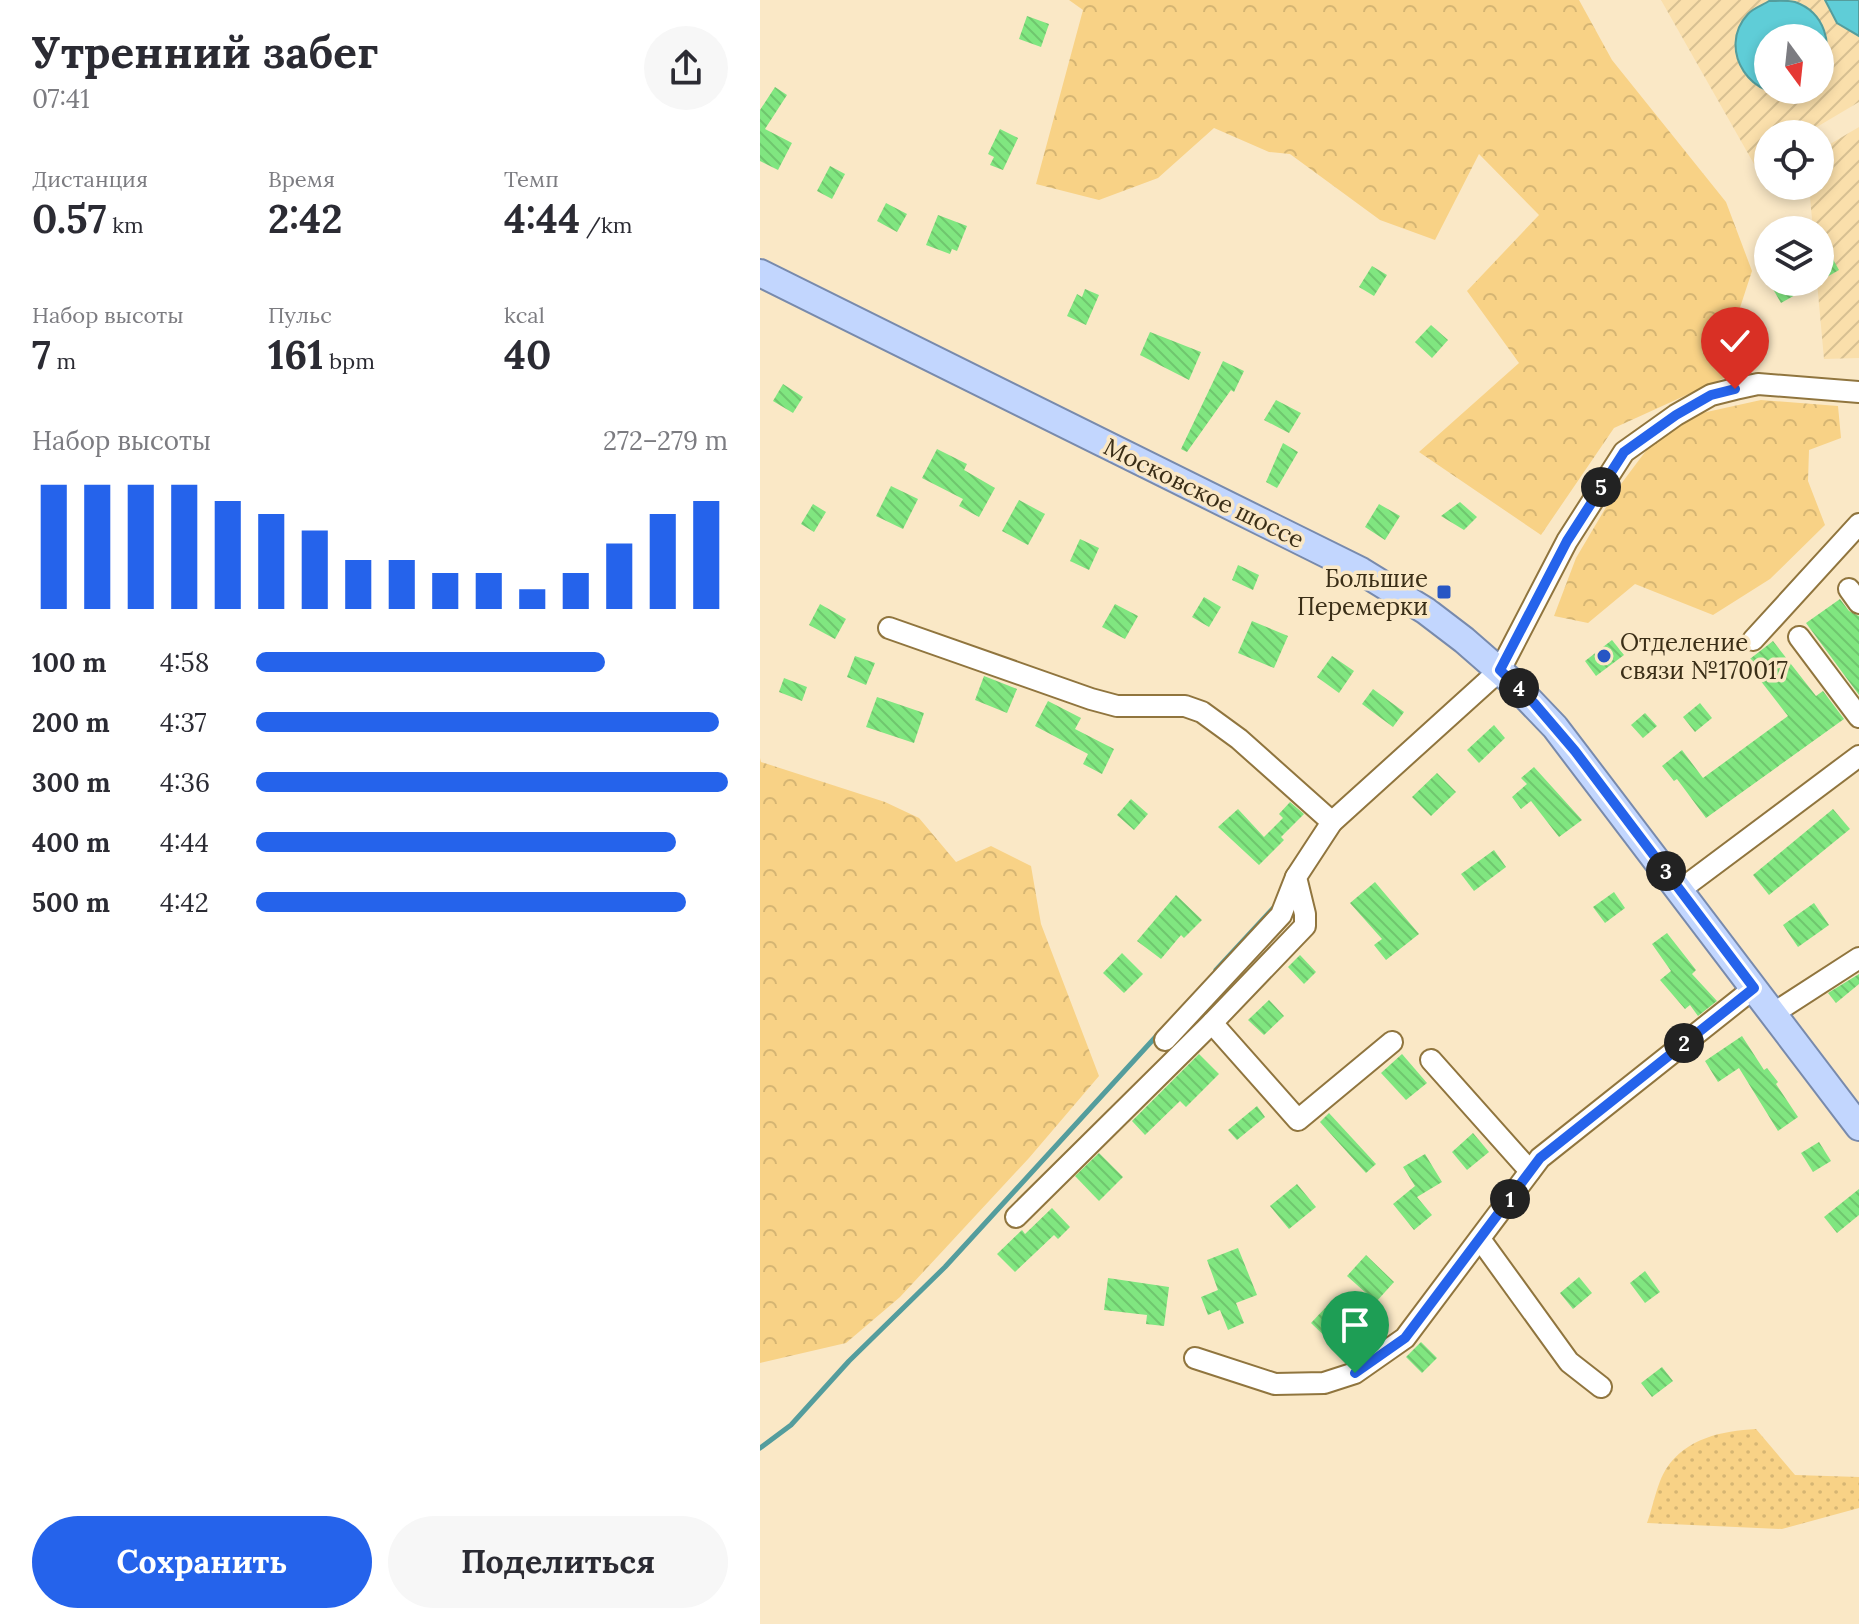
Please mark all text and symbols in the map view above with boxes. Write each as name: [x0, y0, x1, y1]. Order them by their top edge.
text: Утренний забег: [32, 24, 379, 80]
north arrow: [1754, 24, 1834, 104]
map controls: [1754, 24, 1834, 296]
button: share: [644, 26, 728, 110]
text: 07:41: [32, 82, 90, 115]
button: locate: [1754, 120, 1834, 200]
text: Дистанция: [32, 165, 148, 193]
text: Время: [268, 165, 335, 193]
text: Темп: [504, 165, 559, 193]
text: 0.57: [32, 193, 106, 244]
text: 2:42: [268, 193, 343, 244]
text: 4:44: [504, 193, 580, 244]
text: km: [106, 211, 144, 239]
text: /km: [580, 211, 633, 239]
button: layers: [1754, 216, 1834, 296]
text: Набор высоты: [32, 301, 184, 329]
text: Пульс: [268, 301, 332, 329]
text: kcal: [504, 301, 545, 329]
pin: [1701, 307, 1769, 389]
icon: check: [1713, 319, 1757, 363]
text: 7: [32, 329, 51, 380]
text: 161: [268, 329, 323, 380]
text: 40: [504, 329, 551, 380]
text: m: [51, 347, 76, 375]
text: bpm: [323, 347, 375, 375]
text: Набор высоты: [32, 424, 211, 457]
text: 272–279 m: [603, 424, 728, 457]
street label: Московское шоссе: [1099, 431, 1309, 555]
pin: 5: [1581, 467, 1621, 507]
text: 5: [1595, 473, 1607, 501]
place label: Большие Перемерки: [1297, 563, 1428, 622]
marker: Большие Перемерки: [1435, 583, 1453, 601]
place label: Отделение связи №170017: [1620, 627, 1788, 686]
text: 100 m: [32, 646, 106, 679]
text: 4:58: [160, 646, 209, 679]
marker: Отделение связи №170017: [1595, 647, 1613, 665]
pin: 4: [1499, 668, 1539, 708]
text: 4: [1513, 674, 1525, 702]
text: 200 m: [32, 706, 110, 739]
text: 4:37: [160, 706, 206, 739]
text: 300 m: [32, 766, 110, 799]
text: 4:36: [160, 766, 210, 799]
text: 400 m: [32, 826, 110, 859]
text: 4:44: [160, 826, 209, 859]
pin: 3: [1646, 851, 1686, 891]
text: 3: [1660, 857, 1672, 885]
text: 500 m: [32, 886, 110, 919]
text: 4:42: [160, 886, 209, 919]
pin: 2: [1664, 1023, 1704, 1063]
text: 2: [1678, 1029, 1690, 1057]
pin: 1: [1490, 1179, 1530, 1219]
text: 1: [1506, 1185, 1514, 1213]
pin: [1321, 1291, 1389, 1373]
icon: arrive: [1333, 1303, 1377, 1347]
button: Сохранить: [32, 1516, 372, 1608]
button: Поделиться: [388, 1516, 728, 1608]

